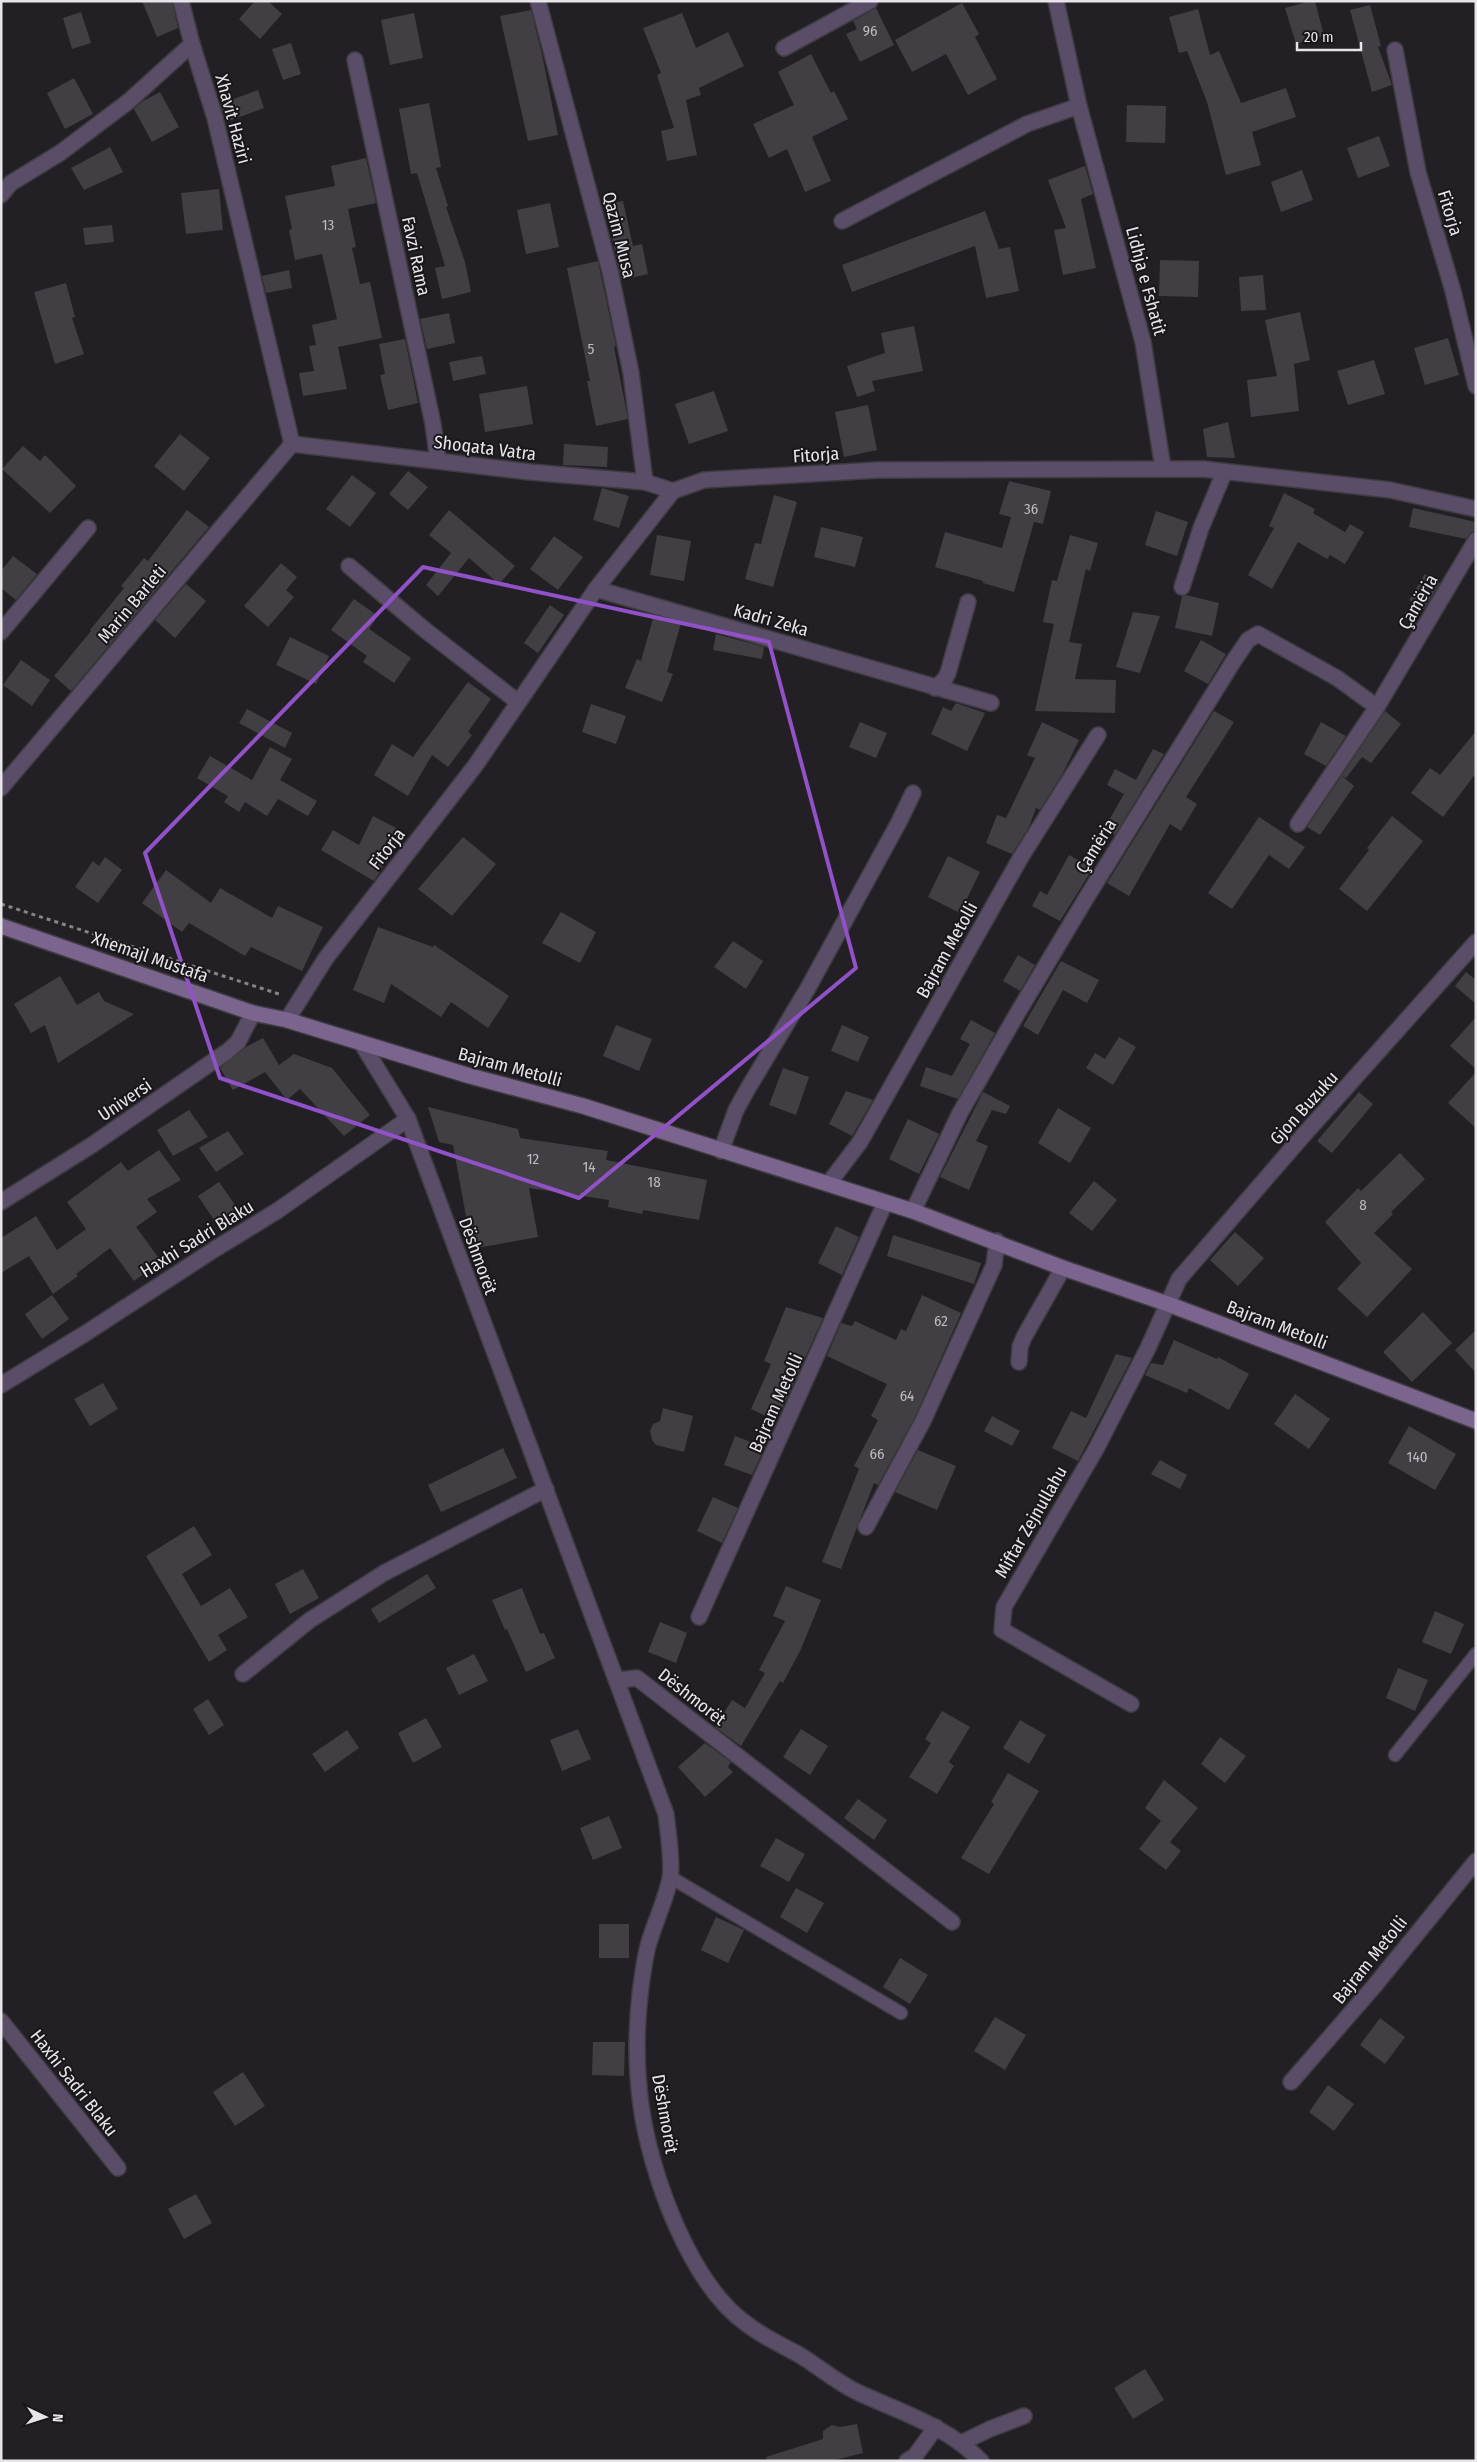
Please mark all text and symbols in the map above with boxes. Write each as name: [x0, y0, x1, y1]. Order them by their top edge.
scale bar: [1297, 20, 1361, 52]
house number: 96: [863, 22, 877, 40]
text: 20 m: [1304, 28, 1334, 46]
street label: Xhavit Haziri: [211, 72, 255, 166]
street label: Fitorja: [1433, 188, 1467, 239]
street label: Qazim Musa: [598, 190, 640, 281]
street label: Favzi Rama: [397, 214, 435, 298]
house number: 13: [322, 216, 335, 234]
street label: Lidhja e Fshatit: [1121, 224, 1171, 338]
house number: 5: [588, 340, 595, 358]
street label: Shoqata Vatra: [433, 431, 538, 465]
street label: Fitorja: [792, 442, 840, 468]
house number: 36: [1024, 500, 1038, 518]
street label: Marin Barleti: [93, 561, 171, 647]
street label: Çamëria: [1393, 570, 1443, 634]
street label: Kadri Zeka: [731, 599, 811, 641]
street label: Çamëria: [1071, 815, 1121, 877]
street label: Fitorja: [364, 824, 410, 874]
street label: Bajram Metolli: [912, 898, 982, 1002]
street label: Xhemajl Mustafa: [89, 927, 211, 987]
street label: Bajram Metolli: [456, 1043, 564, 1091]
street label: Gjon Buzuku: [1265, 1067, 1343, 1149]
street label: Universi: [94, 1074, 156, 1126]
house number: 12: [527, 1150, 540, 1168]
house number: 14: [582, 1158, 596, 1176]
house number: 18: [647, 1173, 661, 1191]
street label: Haxhi Sadri Blaku: [136, 1195, 258, 1283]
house number: 8: [1359, 1196, 1367, 1214]
street label: Dëshmorët: [454, 1214, 502, 1298]
street label: Bajram Metolli: [1223, 1296, 1331, 1354]
house number: 62: [934, 1312, 948, 1330]
street label: Bajram Metolli: [744, 1350, 808, 1456]
house number: 64: [900, 1387, 914, 1405]
house number: 66: [870, 1445, 884, 1463]
house number: 140: [1407, 1448, 1427, 1466]
street label: Miftar Zejnullahu: [990, 1462, 1072, 1582]
street label: Dëshmorët: [654, 1664, 731, 1730]
street label: Bajram Metolli: [1328, 1912, 1412, 2008]
street label: Haxhi Sadri Blaku: [26, 2025, 122, 2141]
street label: Dëshmorët: [647, 2073, 683, 2156]
north arrow: [20, 2392, 70, 2442]
text: N: [49, 2413, 66, 2423]

